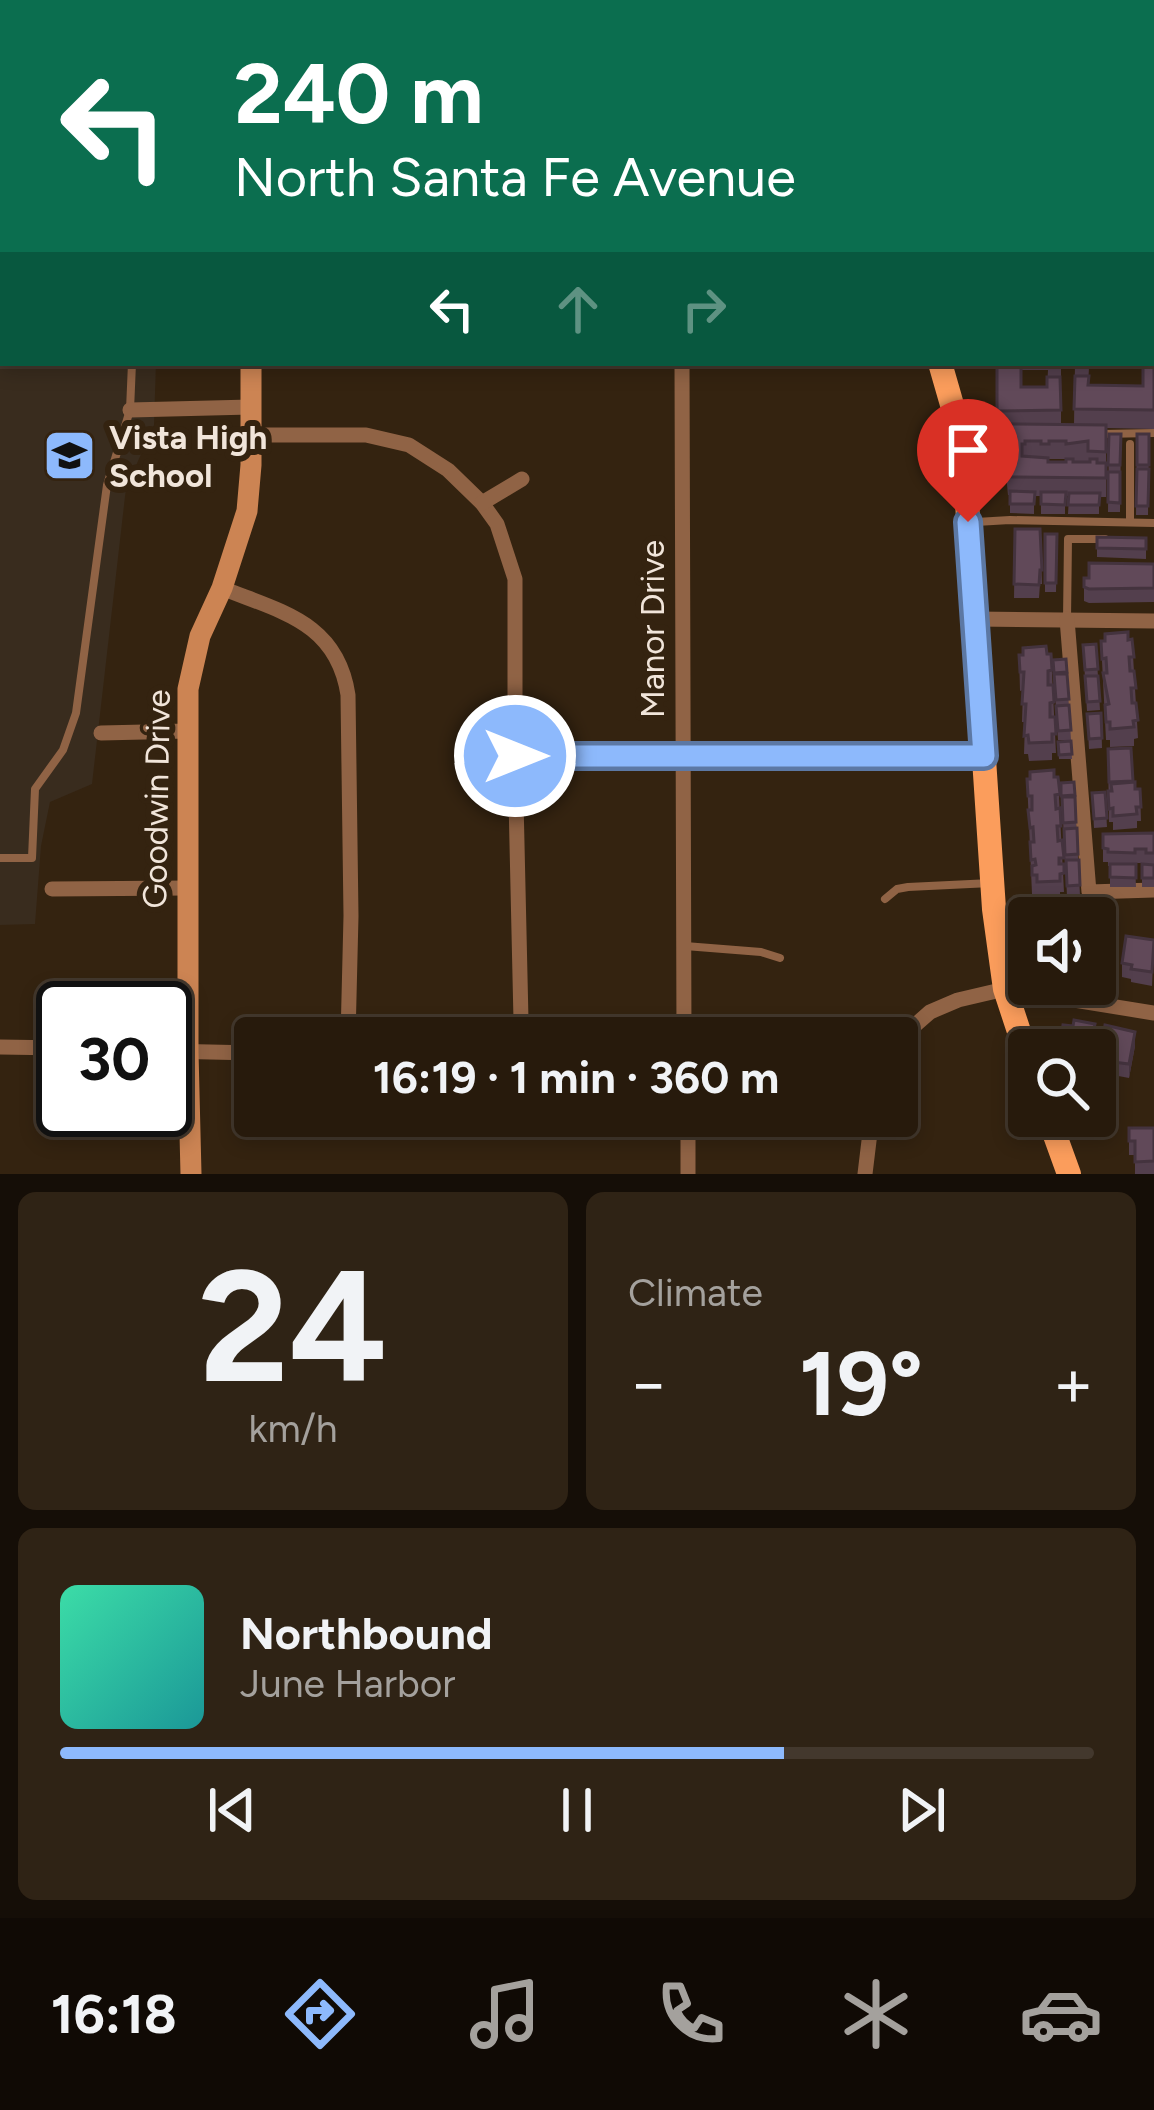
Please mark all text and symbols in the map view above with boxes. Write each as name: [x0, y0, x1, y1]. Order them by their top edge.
text: 240 m: [234, 43, 483, 144]
icon: left: [36, 48, 192, 204]
text: North Santa Fe Avenue: [234, 145, 796, 210]
icon: left: [419, 276, 485, 342]
icon: ahead: [545, 276, 611, 342]
icon: right: [671, 276, 737, 342]
pin: [917, 399, 1019, 522]
icon: arrive: [935, 417, 1001, 483]
place label: Vista High School: [109, 418, 267, 495]
school or university icon: Vista High School: [42, 428, 98, 484]
street label: Manor Drive: [633, 540, 672, 718]
street label: Goodwin Drive: [135, 689, 178, 909]
position arrow: [452, 693, 578, 819]
map controls: [1008, 897, 1116, 1137]
button: sound: [1008, 897, 1116, 1005]
speed limit sign: 30: [36, 981, 192, 1137]
button: search: [1008, 1029, 1116, 1137]
text: 16:19 · 1 min · 360 m: [373, 1050, 779, 1104]
text: 24: [198, 1233, 388, 1420]
text: Climate: [628, 1269, 763, 1316]
text: 19°: [799, 1329, 923, 1438]
text: −: [628, 1343, 669, 1423]
text: +: [1053, 1343, 1094, 1423]
text: km/h: [248, 1405, 338, 1452]
text: Northbound: [240, 1606, 493, 1660]
text: June Harbor: [240, 1660, 456, 1707]
icon: previous: [199, 1777, 265, 1843]
icon: pause: [544, 1777, 610, 1843]
icon: next: [889, 1777, 955, 1843]
icon: directions: [278, 1972, 362, 2056]
icon: music: [463, 1972, 547, 2056]
icon: phone: [649, 1972, 733, 2056]
icon: climate: [834, 1972, 918, 2056]
icon: car: [1019, 1972, 1103, 2056]
text: 16:18: [51, 1982, 177, 2047]

